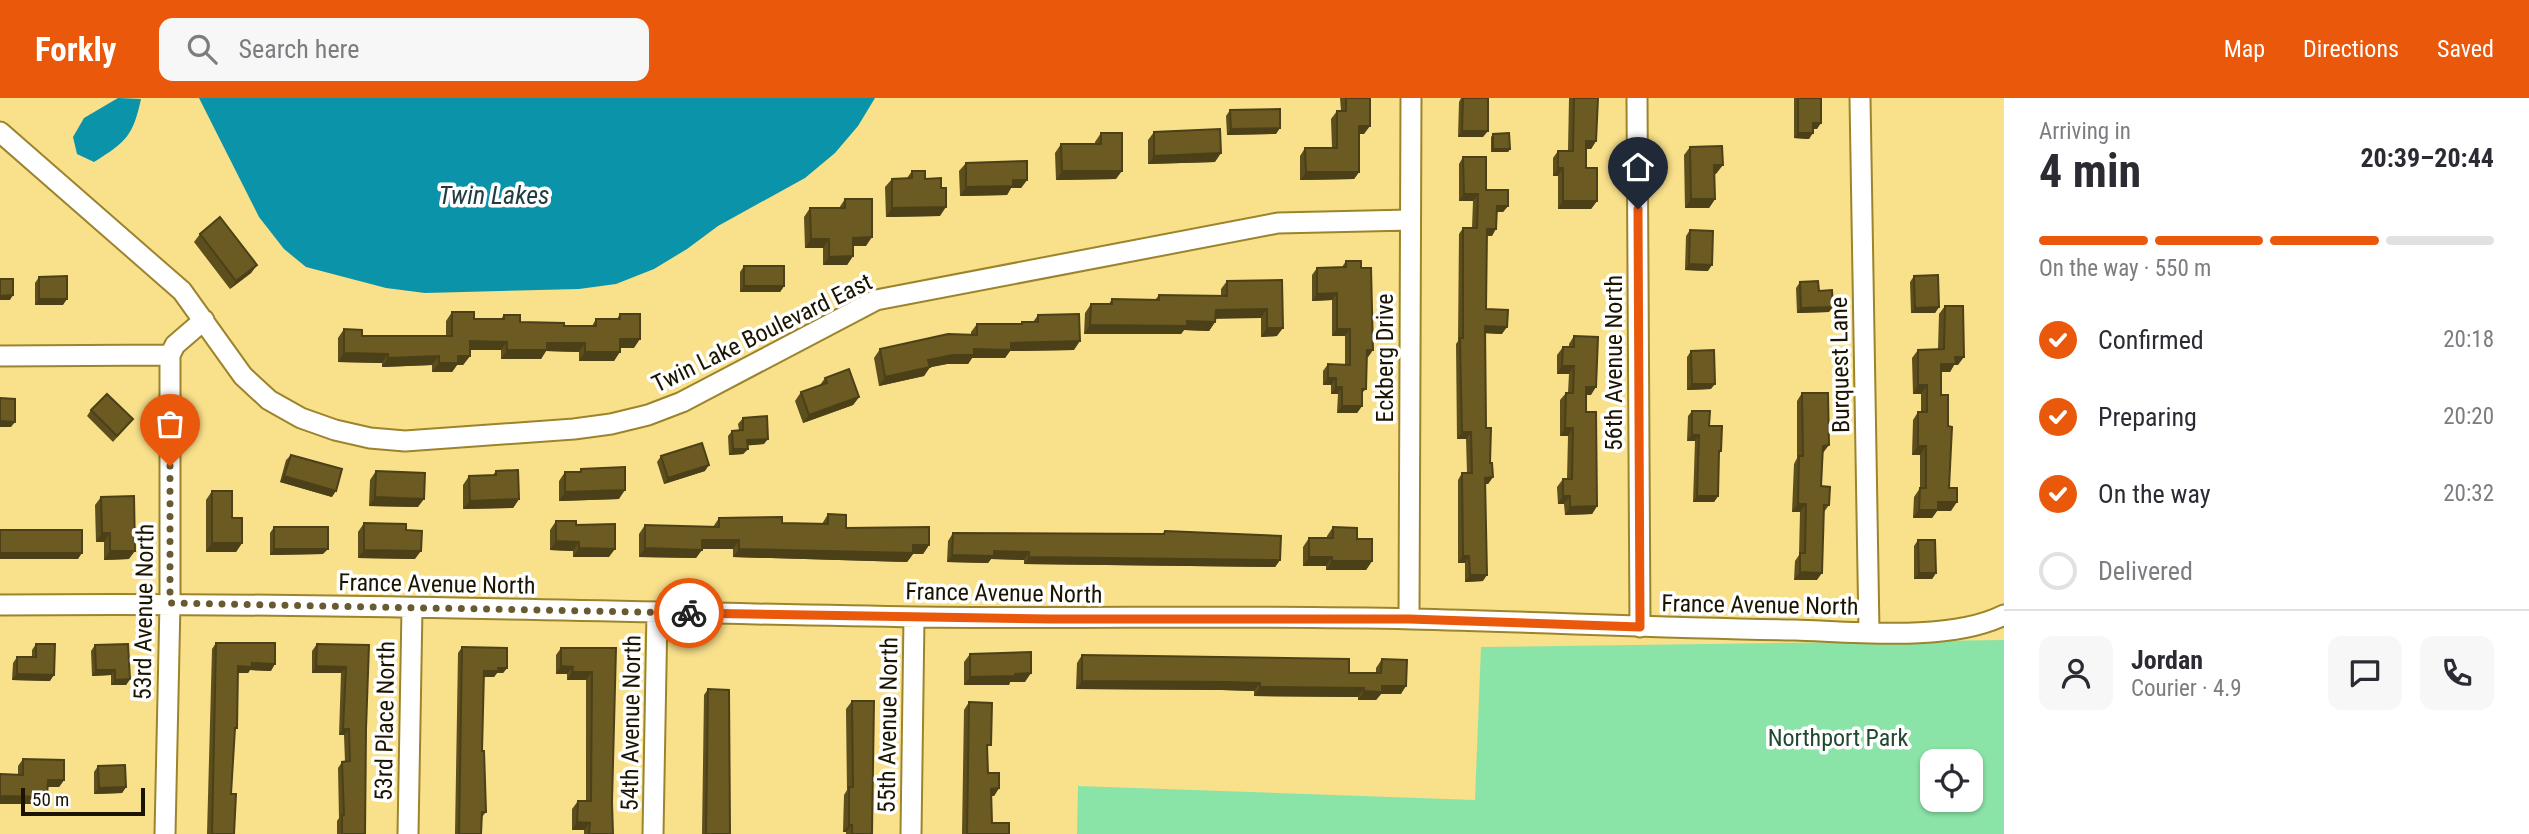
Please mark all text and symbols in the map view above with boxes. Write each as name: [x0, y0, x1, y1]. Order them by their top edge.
search box: [159, 18, 649, 81]
text: Forkly: [35, 30, 117, 69]
icon: search: [183, 30, 221, 68]
text: Search here: [239, 34, 359, 64]
text: Map: [2224, 35, 2265, 63]
text: Directions: [2303, 35, 2399, 63]
text: Saved: [2437, 35, 2494, 63]
text: Arriving in: [2039, 118, 2131, 145]
pin: [1608, 137, 1668, 209]
text: 20:39–20:44: [2360, 143, 2494, 173]
text: 4 min: [2039, 144, 2141, 198]
icon: home: [1619, 148, 1657, 186]
water label: Twin Lakes: [438, 180, 550, 210]
text: On the way · 550 m: [2039, 255, 2211, 282]
street label: Twin Lake Boulevard East: [647, 268, 877, 398]
street label: 56th Avenue North: [1600, 275, 1628, 451]
street label: Eckberg Drive: [1371, 293, 1399, 423]
street label: Burquest Lane: [1825, 297, 1855, 433]
icon: check: [2039, 321, 2077, 359]
text: Confirmed: [2098, 325, 2204, 355]
text: 20:18: [2443, 326, 2494, 353]
pin: [140, 394, 200, 466]
icon: check: [2039, 398, 2077, 436]
text: Preparing: [2098, 402, 2197, 432]
text: 20:20: [2443, 403, 2494, 430]
icon: bag: [151, 405, 189, 443]
icon: check: [2039, 475, 2077, 513]
text: On the way: [2098, 479, 2211, 509]
text: 20:32: [2443, 480, 2494, 507]
street label: 53rd Avenue North: [128, 524, 160, 700]
text: Delivered: [2098, 556, 2193, 586]
street label: France Avenue North: [338, 568, 536, 600]
street label: France Avenue North: [905, 577, 1103, 609]
courier: [654, 578, 724, 648]
street label: France Avenue North: [1661, 589, 1859, 621]
icon: bike: [670, 594, 708, 632]
street label: 54th Avenue North: [615, 635, 647, 811]
button: person: [2039, 636, 2113, 710]
button: chat: [2328, 636, 2402, 710]
button: phone: [2420, 636, 2494, 710]
street label: 55th Avenue North: [872, 637, 904, 813]
street label: 53rd Place North: [370, 641, 400, 801]
text: Jordan: [2131, 645, 2203, 675]
text: Courier · 4.9: [2131, 675, 2242, 702]
park label: Northport Park: [1768, 724, 1909, 752]
map controls: [1920, 749, 1983, 812]
button: locate: [1920, 749, 1983, 812]
scale bar: [21, 785, 145, 817]
text: 50 m: [32, 788, 69, 811]

